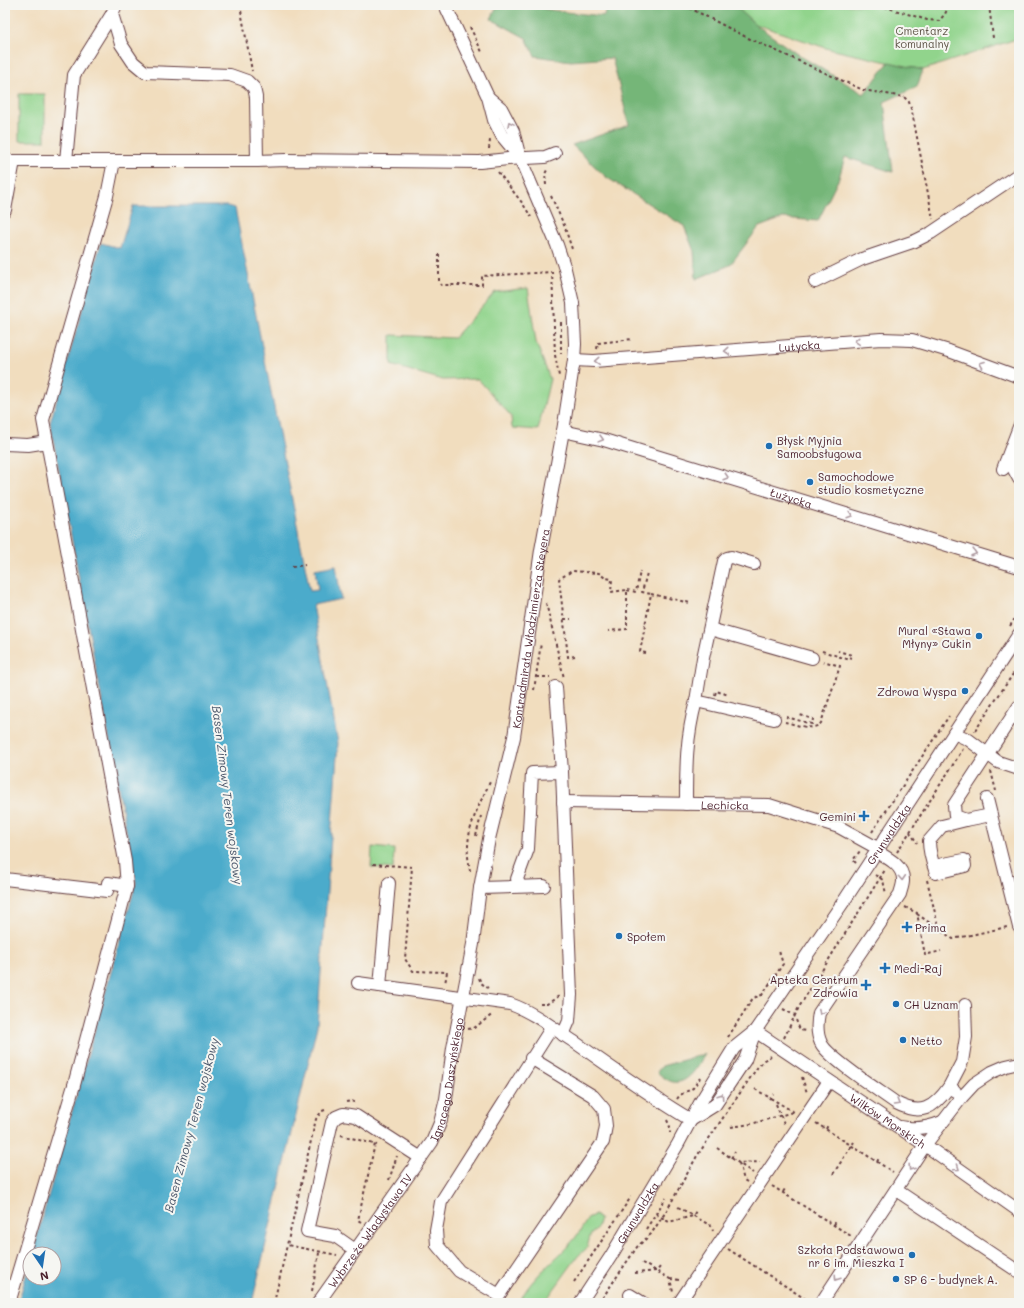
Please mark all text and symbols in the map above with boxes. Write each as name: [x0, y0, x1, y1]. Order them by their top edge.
park label: Cmentarz komunalny: [895, 23, 950, 51]
one-way arrow: [507, 121, 515, 128]
street label: Lutycka: [778, 336, 821, 354]
one-way arrow: [854, 336, 860, 345]
one-way arrow: [724, 346, 730, 355]
one-way arrow: [594, 356, 600, 365]
one-way arrow: [979, 360, 986, 368]
place label: Błysk Myjnia Samoobsługowa: [777, 433, 862, 461]
one-way arrow: [598, 435, 604, 443]
marker: Błysk Myjnia Samoobsługowa: [764, 441, 774, 451]
place label: Samochodowe studio kosmetyczne: [818, 469, 924, 497]
one-way arrow: [722, 472, 729, 481]
marker: Samochodowe studio kosmetyczne: [805, 477, 815, 487]
street label: Łużycka: [769, 484, 814, 511]
one-way arrow: [846, 510, 853, 519]
street label: Kontradmirała Włodzimierza Steyera: [508, 527, 552, 729]
one-way arrow: [971, 548, 978, 557]
place label: Mural «Stawa Młyny» Cukin: [898, 623, 971, 651]
marker: Mural «Stawa Młyny» Cukin: [974, 631, 984, 641]
place label: Zdrowa Wyspa: [877, 684, 957, 699]
marker: Zdrowa Wyspa: [960, 686, 970, 696]
water label: Basen Zimowy Teren wojskowy: [209, 705, 247, 886]
street label: Lechicka: [701, 797, 749, 812]
street label: Grunwaldzka: [863, 800, 914, 867]
place label: Gemini: [819, 809, 856, 824]
marker: Gemini: [859, 811, 869, 821]
one-way arrow: [897, 875, 906, 881]
place label: Prima: [915, 920, 946, 935]
marker: Prima: [902, 922, 912, 932]
place label: Społem: [627, 929, 666, 944]
marker: Społem: [614, 931, 624, 941]
place label: Medi-Raj: [894, 961, 942, 976]
marker: Medi-Raj: [879, 962, 891, 974]
place label: Apteka Centrum Zdrowia: [770, 972, 858, 1000]
marker: Apteka Centrum Zdrowia: [861, 980, 871, 990]
place label: CH Uznam: [904, 997, 958, 1012]
marker: CH Uznam: [891, 999, 901, 1009]
one-way arrow: [818, 1008, 826, 1015]
street label: Ignacego Daszyńskiego: [426, 1016, 466, 1143]
place label: Netto: [911, 1033, 943, 1048]
water label: Basen Zimowy Teren wojskowy: [160, 1035, 222, 1214]
marker: Netto: [898, 1035, 908, 1045]
street label: Wilków Morskich: [847, 1089, 929, 1151]
one-way arrow: [716, 1093, 724, 1100]
one-way arrow: [892, 1098, 899, 1105]
one-way arrow: [953, 1163, 960, 1171]
one-way arrow: [908, 1164, 915, 1171]
street label: Wybrzeże Władysława IV: [324, 1170, 415, 1290]
street label: Grunwaldzka: [613, 1179, 661, 1246]
place label: Szkoła Podstawowa nr 6 im. Mieszka I: [798, 1242, 904, 1270]
north arrow: [22, 1246, 62, 1286]
marker: Szkoła Podstawowa nr 6 im. Mieszka I: [907, 1250, 917, 1260]
text: N: [39, 1268, 50, 1284]
place label: SP 6 - budynek A.: [904, 1272, 998, 1287]
one-way arrow: [834, 1274, 842, 1281]
marker: SP 6 - budynek A.: [891, 1274, 901, 1284]

